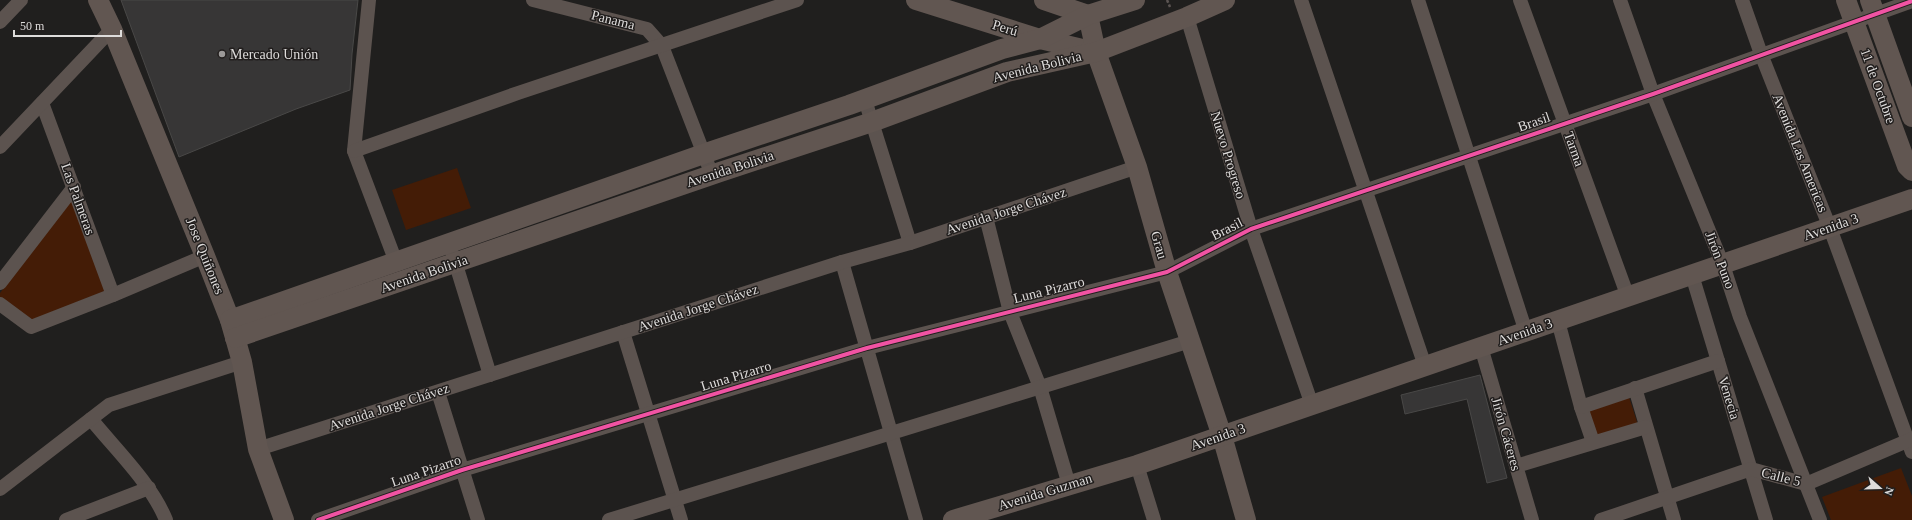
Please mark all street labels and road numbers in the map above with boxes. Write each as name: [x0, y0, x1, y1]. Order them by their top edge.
street label: Panama: [590, 7, 637, 33]
street label: Perú: [991, 17, 1019, 39]
street label: 11 de Octubre: [1857, 46, 1899, 126]
street label: Avenida Bolivia: [991, 49, 1084, 85]
street label: Avenida Las Americas: [1769, 92, 1831, 214]
street label: Nuevo Progreso: [1208, 109, 1248, 201]
street label: Brasil: [1516, 109, 1552, 135]
street label: Tarma: [1561, 130, 1587, 169]
street label: Avenida Bolivia: [684, 148, 776, 190]
street label: Las Palmeras: [58, 161, 98, 237]
street label: Avenida Jorge Chávez: [944, 184, 1068, 238]
street label: Avenida 3: [1802, 211, 1860, 243]
street label: Brasil: [1209, 215, 1245, 243]
street label: Jose Quiñones: [183, 216, 227, 296]
street label: Grau: [1148, 229, 1170, 261]
street label: Jirón Puno: [1702, 229, 1738, 291]
street label: Avenida Bolivia: [378, 252, 470, 296]
street label: Luna Pizarro: [1012, 274, 1086, 306]
street label: Avenida Jorge Chávez: [636, 281, 760, 335]
street label: Avenida 3: [1496, 316, 1554, 348]
street label: Luna Pizarro: [699, 358, 773, 394]
street label: Venecia: [1715, 375, 1743, 422]
street label: Avenida Jorge Chávez: [327, 380, 451, 434]
street label: Jirón Cáceres: [1488, 395, 1524, 473]
street label: Avenida 3: [1189, 421, 1247, 453]
street label: Luna Pizarro: [389, 452, 463, 490]
street label: Calle 5: [1760, 465, 1802, 489]
street label: Avenida Guzman: [996, 471, 1094, 513]

